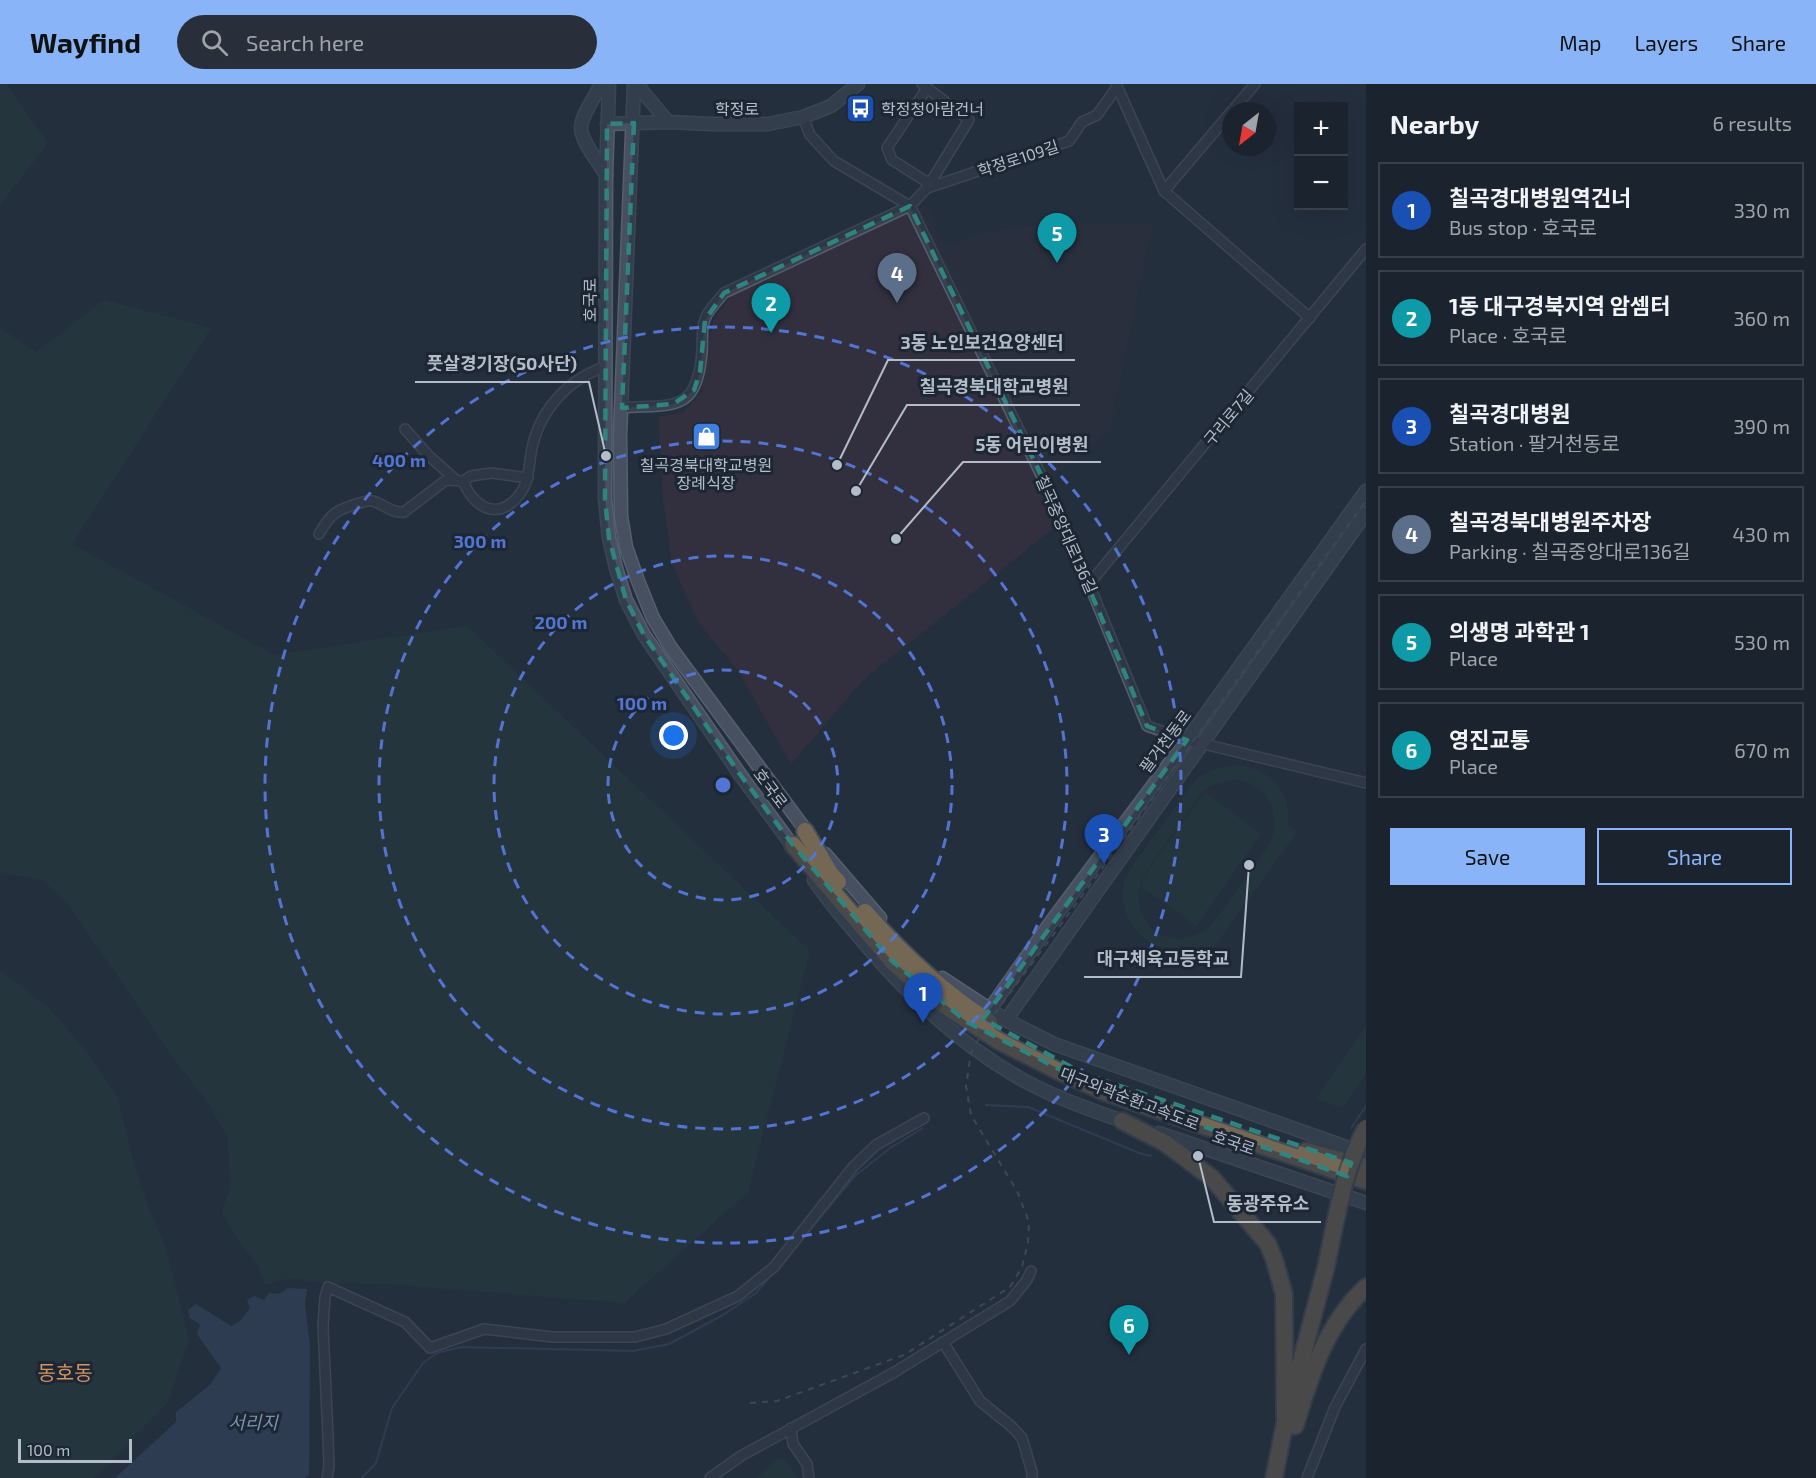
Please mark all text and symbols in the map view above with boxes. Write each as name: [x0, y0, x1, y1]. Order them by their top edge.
search box: [177, 15, 597, 69]
text: Wayfind: [30, 25, 141, 59]
icon: search: [198, 26, 231, 59]
text: Search here: [246, 29, 364, 55]
text: Map: [1559, 30, 1601, 55]
text: Layers: [1634, 30, 1698, 55]
text: Share: [1731, 30, 1786, 55]
bus stop icon: 학정청아람건너: [844, 92, 876, 124]
street label: 학정로: [715, 99, 759, 118]
place label: 학정청아람건너: [881, 99, 984, 118]
north arrow: [1222, 102, 1276, 156]
map controls: [1294, 102, 1348, 210]
button: +: [1294, 102, 1348, 156]
text: Nearby: [1390, 108, 1479, 139]
text: 6 results: [1712, 111, 1792, 135]
street label: 학정로109길: [975, 136, 1061, 180]
button: −: [1294, 156, 1348, 210]
text: 칠곡경대병원역건너: [1449, 184, 1631, 210]
text: 1: [1407, 198, 1416, 222]
text: 330 m: [1734, 198, 1790, 222]
pin: 5: [1038, 214, 1076, 263]
text: Bus stop · 호국로: [1449, 215, 1597, 239]
pin: 4: [878, 254, 916, 303]
street label: 호국로: [580, 278, 599, 322]
pin: 2: [752, 284, 790, 333]
text: 1동 대구경북지역 암셈터: [1449, 292, 1670, 318]
text: 2: [1406, 306, 1417, 330]
text: 360 m: [1733, 306, 1790, 330]
text: Place · 호국로: [1449, 323, 1567, 347]
callout: 3동 노인보건요양센터: [888, 324, 1075, 360]
text: 3동 노인보건요양센터: [900, 331, 1064, 353]
callout: 풋살경기장(50사단): [415, 346, 589, 382]
text: 풋살경기장(50사단): [427, 352, 577, 374]
callout: 칠곡경북대학교병원: [907, 369, 1080, 405]
text: 칠곡경북대학교병원: [919, 375, 1069, 397]
street label: 구리로7길: [1199, 385, 1257, 449]
text: 칠곡경대병원: [1449, 400, 1570, 426]
text: 3: [1406, 414, 1417, 438]
text: 390 m: [1733, 414, 1790, 438]
shop icon: 칠곡경북대학교병원 장례식장: [690, 420, 722, 452]
callout: 5동 어린이병원: [963, 426, 1101, 462]
text: Station · 팔거천동로: [1449, 431, 1620, 455]
text: 5동 어린이병원: [975, 433, 1089, 455]
text: 400 m: [372, 449, 426, 471]
place label: 칠곡경북대학교병원 장례식장: [640, 455, 772, 492]
street label: 칠곡중앙대로136길: [1032, 472, 1102, 596]
text: 칠곡경북대병원주차장: [1449, 508, 1651, 534]
text: 4: [1405, 522, 1418, 546]
text: 430 m: [1733, 522, 1790, 546]
text: 300 m: [454, 530, 506, 552]
text: Parking · 칠곡중앙대로136길: [1449, 539, 1691, 563]
text: 200 m: [535, 611, 587, 633]
text: 의생명 과학관 1: [1449, 618, 1589, 644]
text: 5: [1406, 630, 1417, 654]
text: 530 m: [1734, 630, 1790, 654]
text: Place: [1449, 646, 1498, 670]
text: 100 m: [617, 692, 667, 714]
street label: 팔거천동로: [1135, 706, 1195, 776]
your location: [659, 721, 688, 750]
text: 영진교통: [1449, 726, 1530, 752]
text: 6: [1406, 738, 1417, 762]
text: 670 m: [1734, 738, 1790, 762]
text: Place: [1449, 754, 1498, 778]
street label: 호국로: [750, 765, 792, 812]
centre of rings: [713, 775, 733, 795]
pin: 3: [1084, 814, 1124, 864]
button: Save: [1390, 828, 1585, 885]
button: Share: [1597, 828, 1792, 885]
callout: 대구체육고등학교: [1084, 941, 1241, 977]
text: 대구체육고등학교: [1097, 947, 1229, 969]
pin: 1: [904, 974, 942, 1023]
street label: 대구외곽순환고속도로: [1058, 1063, 1202, 1133]
street label: 호국로: [1210, 1126, 1258, 1158]
callout: 동광주유소: [1214, 1186, 1321, 1222]
text: 동광주유소: [1227, 1192, 1309, 1214]
pin: 6: [1110, 1306, 1148, 1355]
district label: 동호동: [37, 1360, 93, 1384]
water label: 서리지: [228, 1411, 279, 1433]
scale bar: [18, 1436, 132, 1464]
text: 100 m: [27, 1440, 70, 1459]

